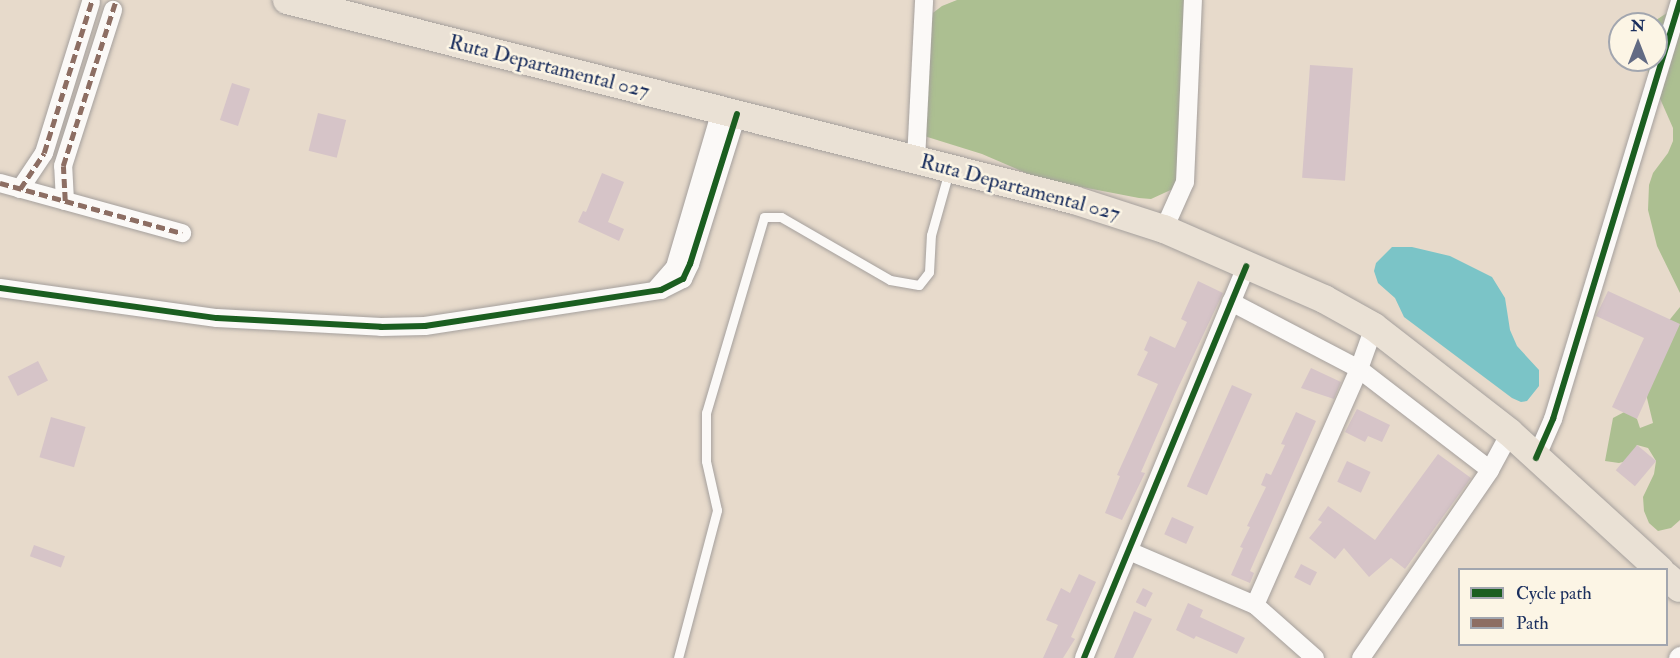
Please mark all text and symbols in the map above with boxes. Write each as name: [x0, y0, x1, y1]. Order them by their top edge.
north arrow: [1608, 12, 1668, 72]
text: N: [1631, 16, 1645, 36]
street label: Ruta Departamental 027: [446, 30, 652, 104]
street label: Ruta Departamental 027: [917, 149, 1123, 227]
legend: [1458, 568, 1668, 646]
text: Cycle path: [1516, 582, 1592, 605]
text: Path: [1516, 612, 1549, 635]

